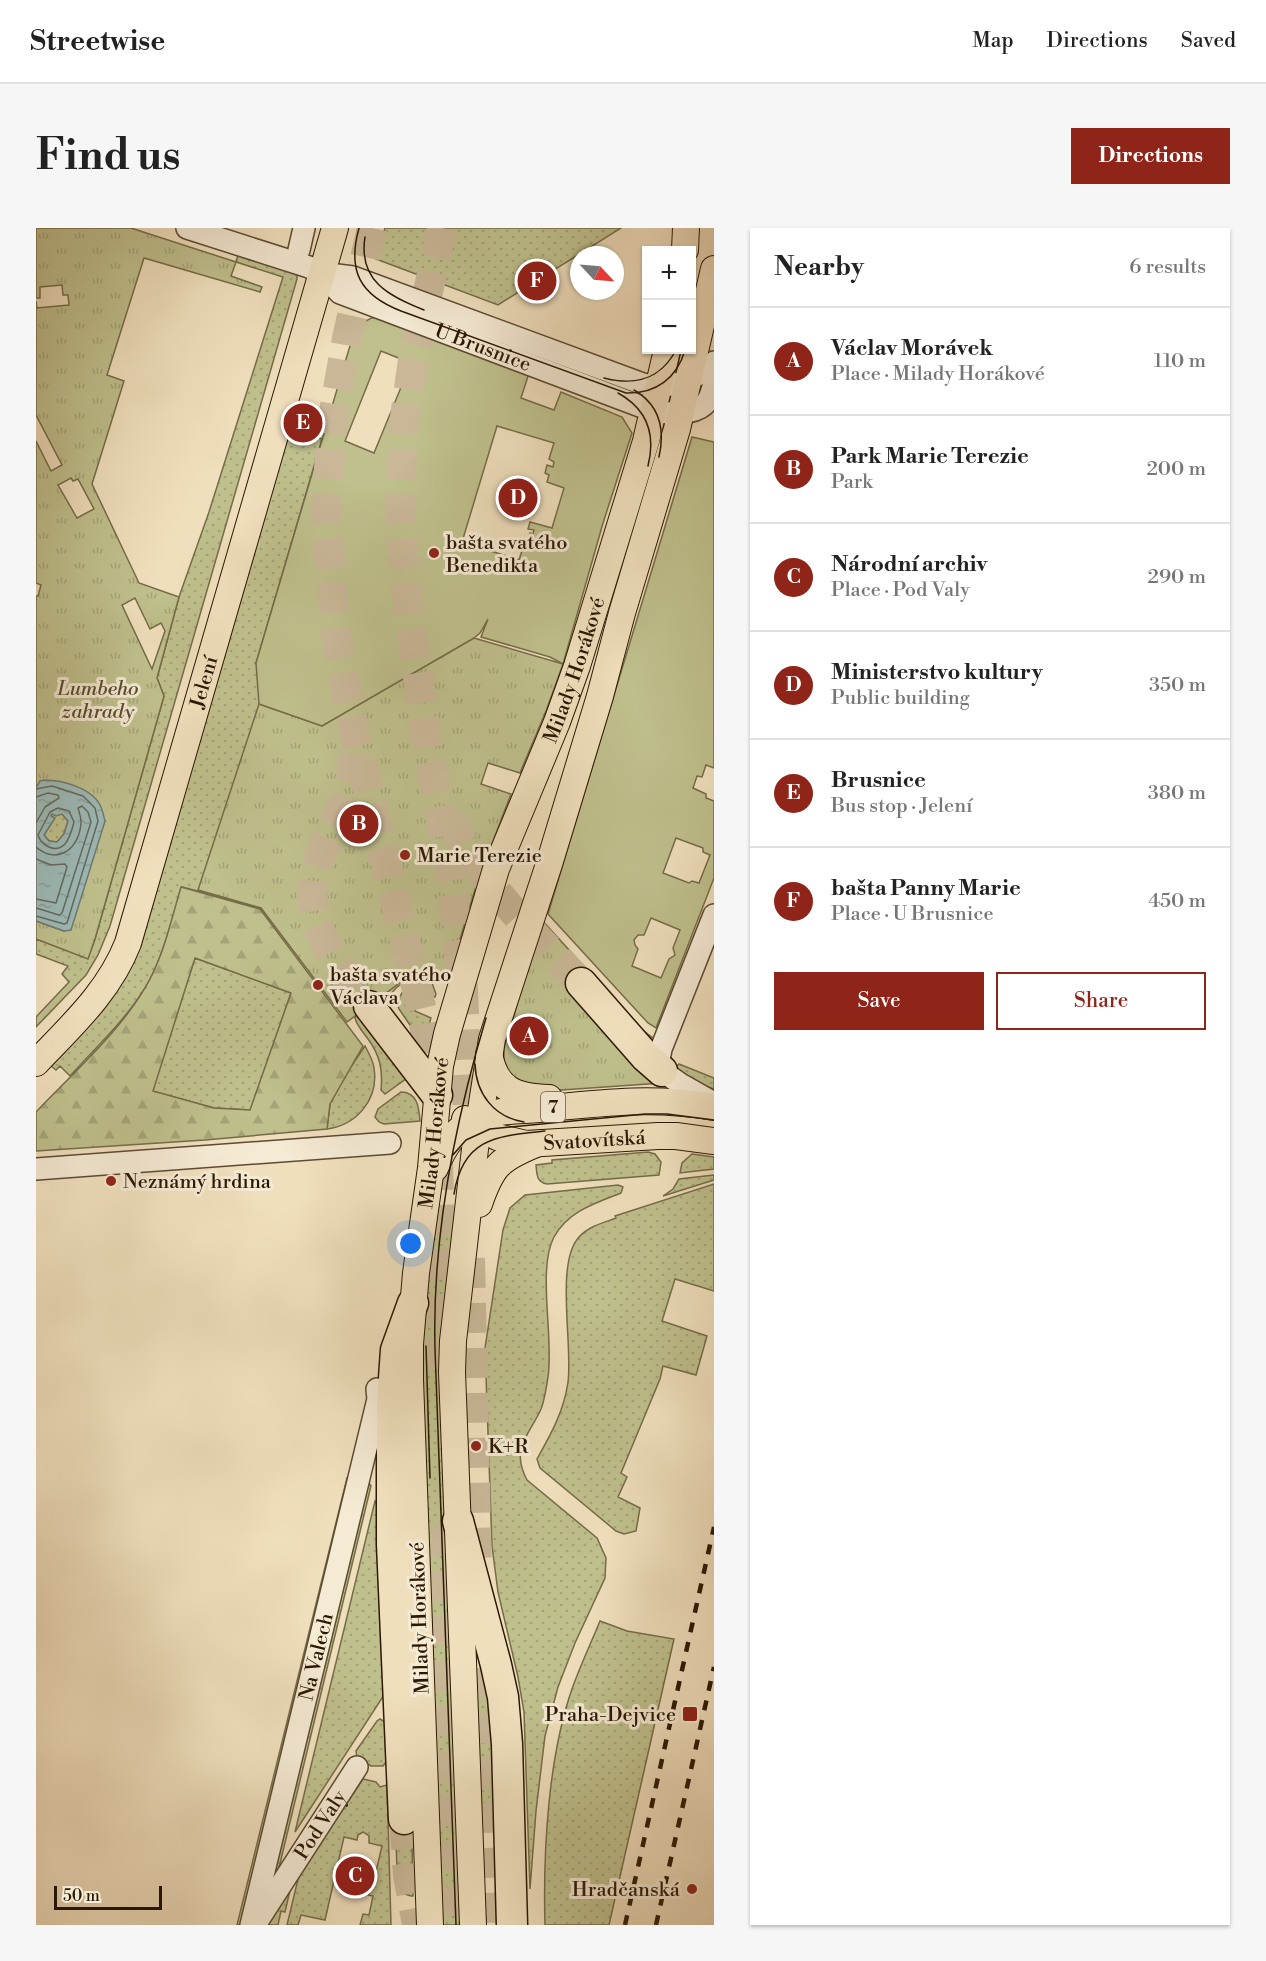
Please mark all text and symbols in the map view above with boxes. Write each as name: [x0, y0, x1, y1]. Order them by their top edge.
text: Streetwise: [30, 24, 165, 59]
text: Map: [972, 28, 1014, 54]
text: Directions: [1047, 28, 1148, 54]
text: Saved: [1181, 28, 1236, 54]
button: Directions: [1071, 128, 1230, 184]
text: Find us: [36, 130, 180, 183]
north arrow: [570, 246, 624, 300]
map controls: [642, 246, 696, 354]
button: +: [642, 246, 696, 300]
text: Nearby: [774, 251, 864, 283]
text: 6 results: [1129, 255, 1206, 280]
pin: F: [518, 259, 556, 304]
button: −: [642, 300, 696, 354]
street label: U Brusnice: [431, 319, 534, 378]
text: Václav Morávek: [831, 335, 993, 362]
text: A: [786, 349, 801, 374]
text: 110 m: [1154, 349, 1206, 374]
text: Place · Milady Horákové: [831, 362, 1045, 387]
pin: E: [284, 400, 322, 446]
text: Park Marie Terezie: [831, 443, 1029, 470]
text: B: [786, 457, 801, 482]
text: 200 m: [1146, 457, 1206, 482]
text: Park: [831, 470, 873, 495]
pin: D: [498, 476, 538, 520]
place label: bašta svatého Benedikta: [445, 531, 567, 579]
marker: bašta svatého Benedikta: [427, 546, 441, 560]
text: Národní archiv: [831, 551, 987, 578]
text: C: [786, 565, 801, 590]
text: 290 m: [1148, 565, 1206, 590]
text: Place · Pod Valy: [831, 578, 970, 603]
street label: Milady Horákové: [539, 594, 611, 747]
street label: Jelení: [185, 652, 225, 712]
text: Ministerstvo kultury: [831, 659, 1043, 686]
text: D: [786, 673, 801, 698]
text: 350 m: [1149, 673, 1206, 698]
park label: Lumbeho zahrady: [56, 677, 139, 725]
text: Public building: [831, 686, 970, 711]
text: Brusnice: [831, 767, 926, 794]
text: E: [787, 781, 800, 806]
text: 380 m: [1148, 781, 1206, 806]
text: Bus stop · Jelení: [831, 794, 973, 819]
pin: B: [340, 802, 378, 846]
place label: Marie Terezie: [417, 844, 542, 869]
marker: Marie Terezie: [398, 848, 412, 862]
text: bašta Panny Marie: [831, 875, 1021, 902]
text: F: [786, 889, 801, 914]
text: 450 m: [1148, 889, 1206, 914]
text: Place · U Brusnice: [831, 902, 993, 927]
place label: bašta svatého Václava: [329, 963, 451, 1011]
button: Save: [774, 972, 984, 1030]
button: Share: [996, 972, 1206, 1030]
marker: bašta svatého Václava: [311, 978, 325, 992]
pin: A: [510, 1014, 548, 1058]
street label: Milady Horákové: [414, 1055, 456, 1211]
road number: 7: [541, 1092, 565, 1122]
street label: Svatovítská: [543, 1126, 647, 1157]
place label: Neznámý hrdina: [123, 1170, 272, 1195]
marker: Neznámý hrdina: [104, 1174, 118, 1188]
your location: [396, 1229, 425, 1258]
place label: K+R: [488, 1435, 529, 1460]
marker: K+R: [469, 1439, 483, 1453]
street label: Milady Horákové: [405, 1541, 436, 1695]
street label: Na Valech: [295, 1611, 340, 1703]
place label: Praha-Dejvice: [545, 1703, 676, 1728]
marker: Praha-Dejvice: [681, 1705, 699, 1723]
street label: Pod Valy: [290, 1786, 353, 1865]
pin: C: [336, 1854, 374, 1898]
place label: Hradčanská: [572, 1878, 681, 1903]
marker: Hradčanská: [685, 1882, 699, 1896]
scale bar: [54, 1883, 162, 1910]
text: 50 m: [63, 1886, 100, 1906]

